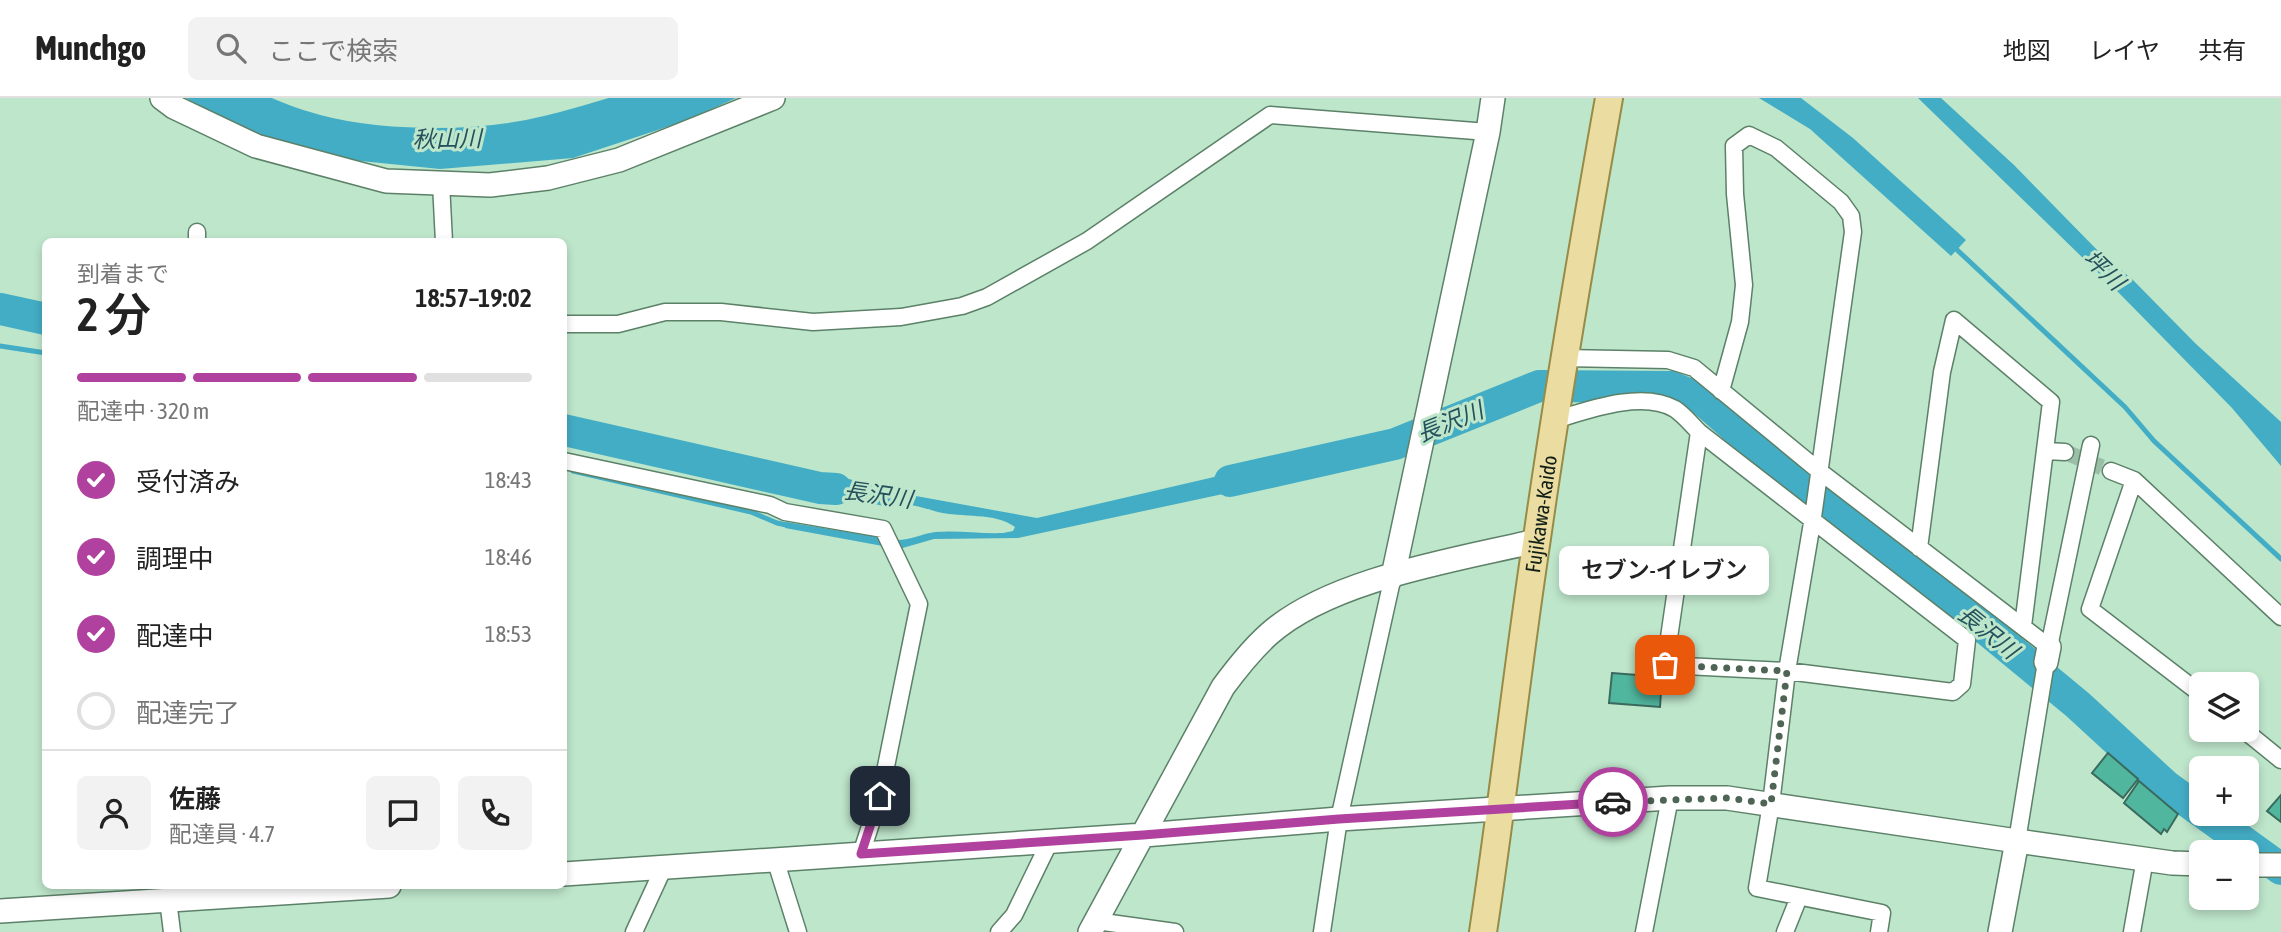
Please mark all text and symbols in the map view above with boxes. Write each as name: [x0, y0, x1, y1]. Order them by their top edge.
search box: [188, 17, 678, 80]
text: Munchgo: [35, 29, 146, 67]
icon: search: [212, 29, 250, 67]
text: ここで検索: [268, 36, 398, 66]
text: 地図: [2003, 37, 2051, 64]
text: レイヤ: [2089, 37, 2160, 64]
text: 共有: [2198, 37, 2246, 64]
water label: 秋山川: [412, 125, 485, 153]
water label: 坪川: [2078, 245, 2132, 297]
text: 到着まで: [77, 261, 169, 287]
text: 18:57–19:02: [415, 283, 532, 313]
text: 2 分: [77, 288, 151, 341]
water label: 長沢川: [1413, 396, 1490, 447]
text: 配達中 · 320 m: [77, 398, 209, 424]
street label: Fujikawa-Kaido: [1520, 453, 1561, 574]
icon: check: [77, 461, 115, 499]
text: 受付済み: [136, 467, 240, 497]
text: 18:43: [485, 467, 532, 493]
water label: 長沢川: [842, 477, 917, 513]
icon: check: [77, 538, 115, 576]
text: 調理中: [136, 544, 214, 574]
text: 18:46: [485, 544, 532, 570]
callout: セブン-イレブン: [1560, 546, 1770, 595]
text: セブン-イレブン: [1581, 557, 1747, 583]
water label: 長沢川: [1953, 600, 2025, 666]
icon: check: [77, 615, 115, 653]
text: 配達中: [136, 621, 214, 651]
text: 18:53: [485, 621, 532, 647]
pin: [1635, 635, 1695, 695]
icon: bag: [1646, 646, 1684, 684]
map controls: [2189, 672, 2259, 910]
button: layers: [2189, 672, 2259, 742]
text: 配達完了: [136, 698, 240, 728]
button: +: [2189, 756, 2259, 826]
pin: [850, 766, 910, 826]
courier: [1578, 767, 1648, 837]
button: person: [77, 776, 151, 850]
button: chat: [366, 776, 440, 850]
button: phone: [458, 776, 532, 850]
icon: home: [861, 777, 899, 815]
icon: car: [1594, 783, 1632, 821]
text: 佐藤: [169, 784, 221, 814]
text: 配達員 · 4.7: [169, 821, 275, 847]
button: −: [2189, 840, 2259, 910]

